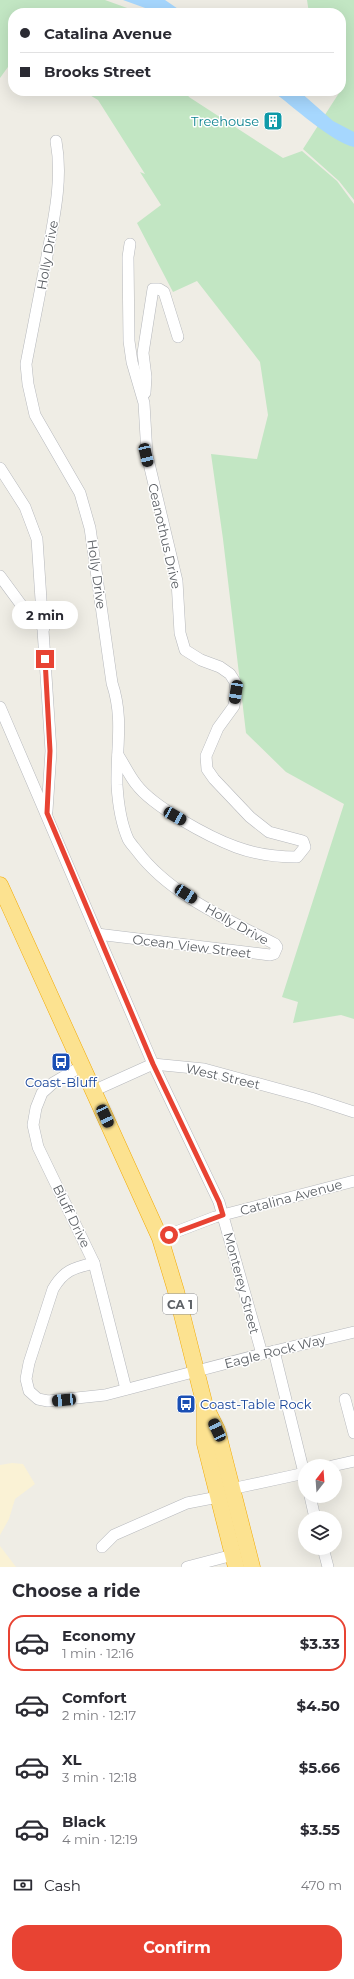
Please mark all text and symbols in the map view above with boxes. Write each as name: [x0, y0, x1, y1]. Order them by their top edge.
text: Catalina Avenue: [44, 24, 172, 43]
text: Brooks Street: [44, 62, 151, 81]
building icon: Treehouse: [262, 110, 284, 132]
place label: Treehouse: [191, 113, 259, 129]
street label: Holly Drive: [33, 219, 61, 291]
car: [137, 442, 155, 468]
street label: Ceanothus Drive: [145, 482, 185, 590]
street label: Holly Drive: [84, 538, 110, 610]
callout: 2 min: [12, 601, 78, 629]
text: 2 min: [26, 607, 64, 623]
route end: [36, 650, 54, 668]
car: [228, 679, 244, 705]
car: [162, 805, 188, 827]
car: [173, 882, 199, 906]
street label: Holly Drive: [202, 900, 272, 948]
street label: Ocean View Street: [132, 931, 252, 961]
bus stop icon: Coast-Bluff: [50, 1051, 72, 1073]
street label: West Street: [184, 1060, 262, 1092]
place label: Coast-Bluff: [25, 1074, 98, 1090]
car: [94, 1103, 116, 1129]
street label: Catalina Avenue: [238, 1176, 344, 1218]
street label: Bluff Drive: [50, 1182, 94, 1250]
route start: [160, 1226, 178, 1244]
street label: Monterey Street: [221, 1230, 263, 1336]
road number: CA 1: [163, 1294, 197, 1314]
street label: Eagle Rock Way: [223, 1330, 328, 1371]
car: [52, 1393, 76, 1407]
bus stop icon: Coast-Table Rock: [175, 1393, 197, 1415]
place label: Coast-Table Rock: [200, 1396, 312, 1412]
car: [206, 1417, 228, 1443]
north arrow: [298, 1459, 342, 1503]
map controls: [298, 1459, 342, 1555]
button: layers: [298, 1511, 342, 1555]
text: Choose a ride: [12, 1580, 140, 1602]
icon: car: [14, 1625, 50, 1661]
text: Economy: [62, 1626, 135, 1645]
text: $3.33: [300, 1634, 340, 1653]
text: 1 min · 12:16: [62, 1645, 134, 1661]
icon: car: [14, 1687, 50, 1723]
text: Comfort: [62, 1688, 127, 1707]
text: $4.50: [297, 1696, 340, 1715]
text: 2 min · 12:17: [62, 1707, 136, 1723]
icon: car: [14, 1749, 50, 1785]
text: XL: [62, 1750, 81, 1769]
text: $5.66: [299, 1758, 340, 1777]
text: 3 min · 12:18: [62, 1769, 137, 1785]
icon: car: [14, 1811, 50, 1847]
text: Black: [62, 1812, 106, 1831]
text: $3.55: [300, 1820, 340, 1839]
text: 4 min · 12:19: [62, 1831, 138, 1847]
icon: cash: [12, 1874, 34, 1896]
text: Cash: [44, 1876, 81, 1895]
text: 470 m: [301, 1877, 342, 1893]
button: Confirm: [12, 1925, 342, 1971]

